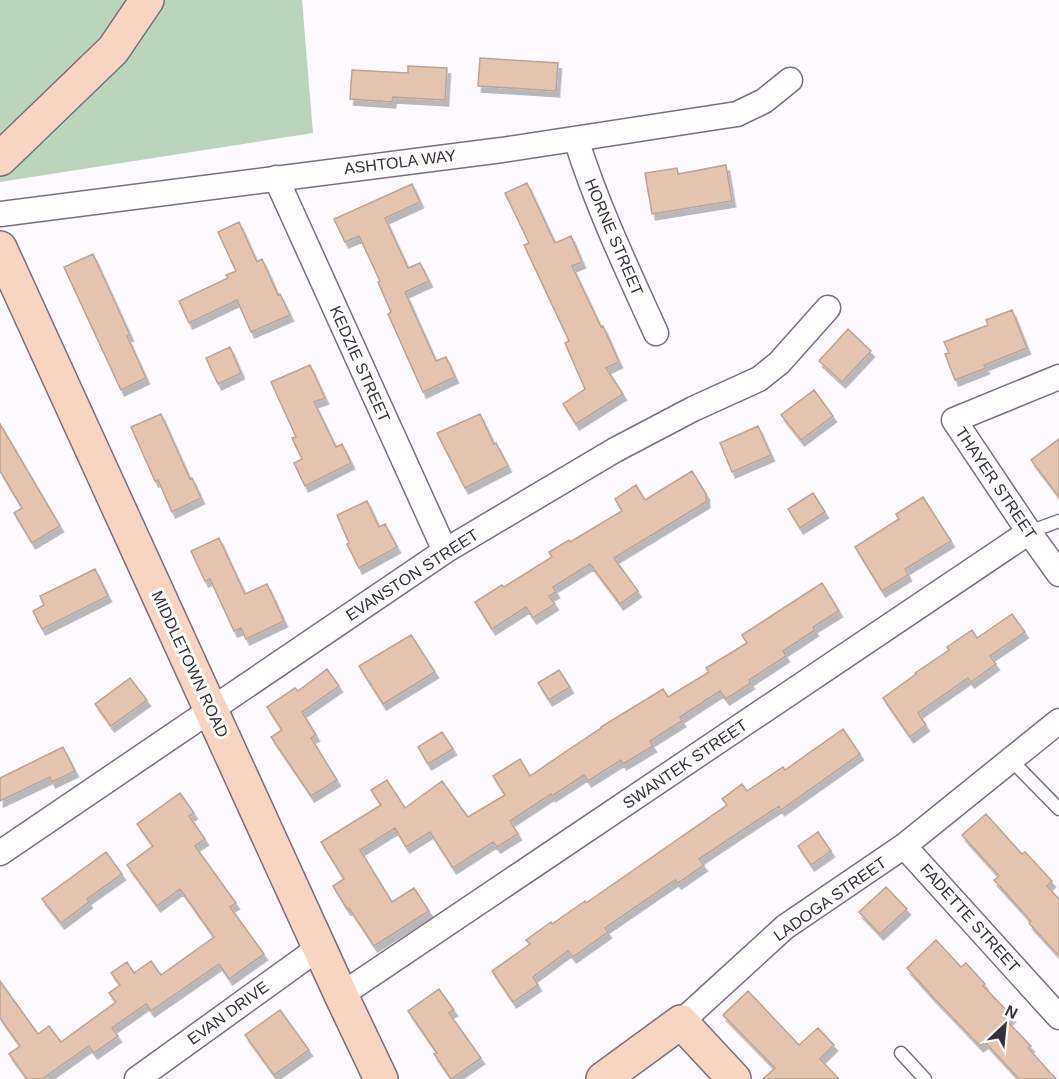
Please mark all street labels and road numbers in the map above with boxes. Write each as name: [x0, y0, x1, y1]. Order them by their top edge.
street label: ASHTOLA WAY: [343, 147, 457, 177]
street label: HORNE STREET: [582, 176, 646, 298]
street label: KEDZIE STREET: [327, 303, 393, 425]
street label: THAYER STREET: [952, 424, 1040, 542]
street label: EVANSTON STREET: [343, 526, 481, 624]
street label: MIDDLETOWN ROAD: [149, 588, 231, 740]
street label: SWANTEK STREET: [620, 716, 750, 812]
street label: LADOGA STREET: [770, 854, 890, 944]
street label: FADETTE STREET: [917, 860, 1023, 976]
street label: EVAN DRIVE: [184, 978, 272, 1048]

